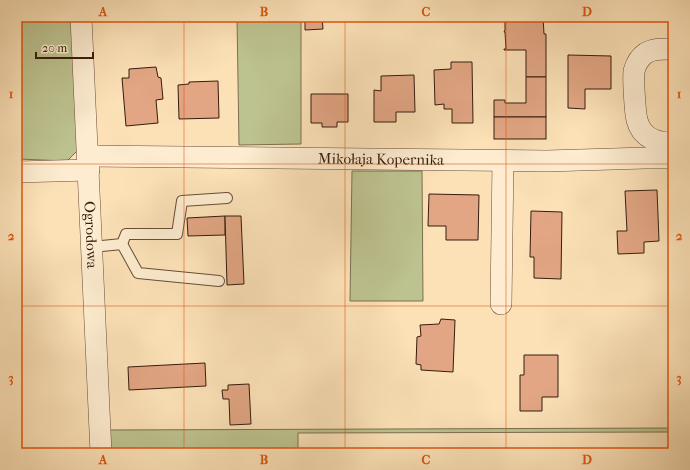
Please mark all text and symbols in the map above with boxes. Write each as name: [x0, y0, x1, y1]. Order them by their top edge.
text: A: [98, 4, 108, 19]
text: B: [260, 4, 269, 19]
text: C: [422, 4, 431, 19]
text: D: [582, 4, 592, 19]
scale bar: [36, 34, 93, 60]
text: 20 m: [42, 41, 67, 55]
text: 1: [9, 86, 14, 101]
text: 1: [677, 86, 682, 101]
street label: Mikołaja Kopernika: [318, 149, 445, 169]
street label: Ogrodowa: [81, 201, 101, 270]
text: 2: [8, 228, 15, 243]
text: 2: [676, 228, 683, 243]
text: 3: [8, 370, 14, 386]
text: 3: [676, 370, 682, 386]
text: A: [98, 452, 108, 467]
text: B: [260, 452, 269, 467]
text: C: [422, 452, 431, 467]
text: D: [582, 452, 592, 467]

